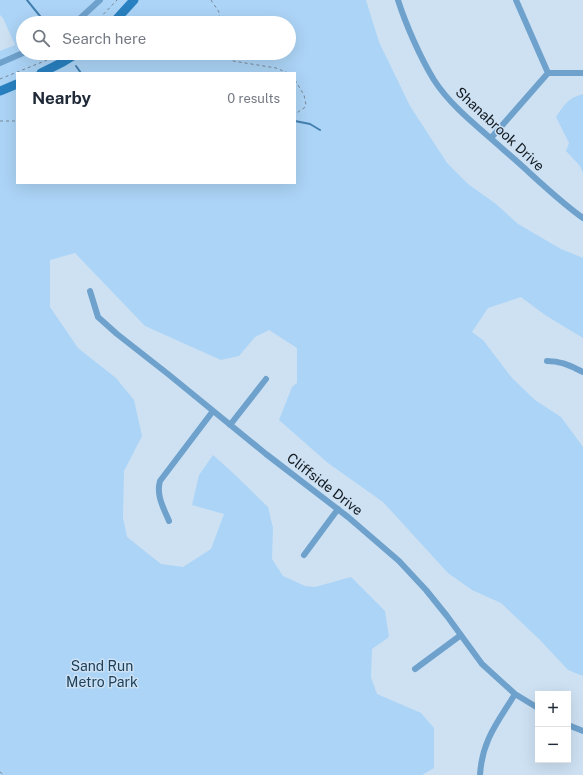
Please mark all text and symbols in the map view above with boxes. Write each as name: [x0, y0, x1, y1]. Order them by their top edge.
search box: [16, 16, 296, 60]
icon: search: [30, 27, 52, 49]
text: Search here: [62, 30, 146, 47]
street label: Shanabrook Drive: [452, 84, 548, 174]
text: Nearby: [32, 88, 91, 108]
text: 0 results: [227, 91, 280, 106]
street label: Cliffside Drive: [284, 450, 366, 519]
park label: Sand Run Metro Park: [66, 658, 138, 690]
map controls: [535, 691, 571, 763]
button: +: [535, 691, 571, 727]
button: −: [535, 727, 571, 763]

